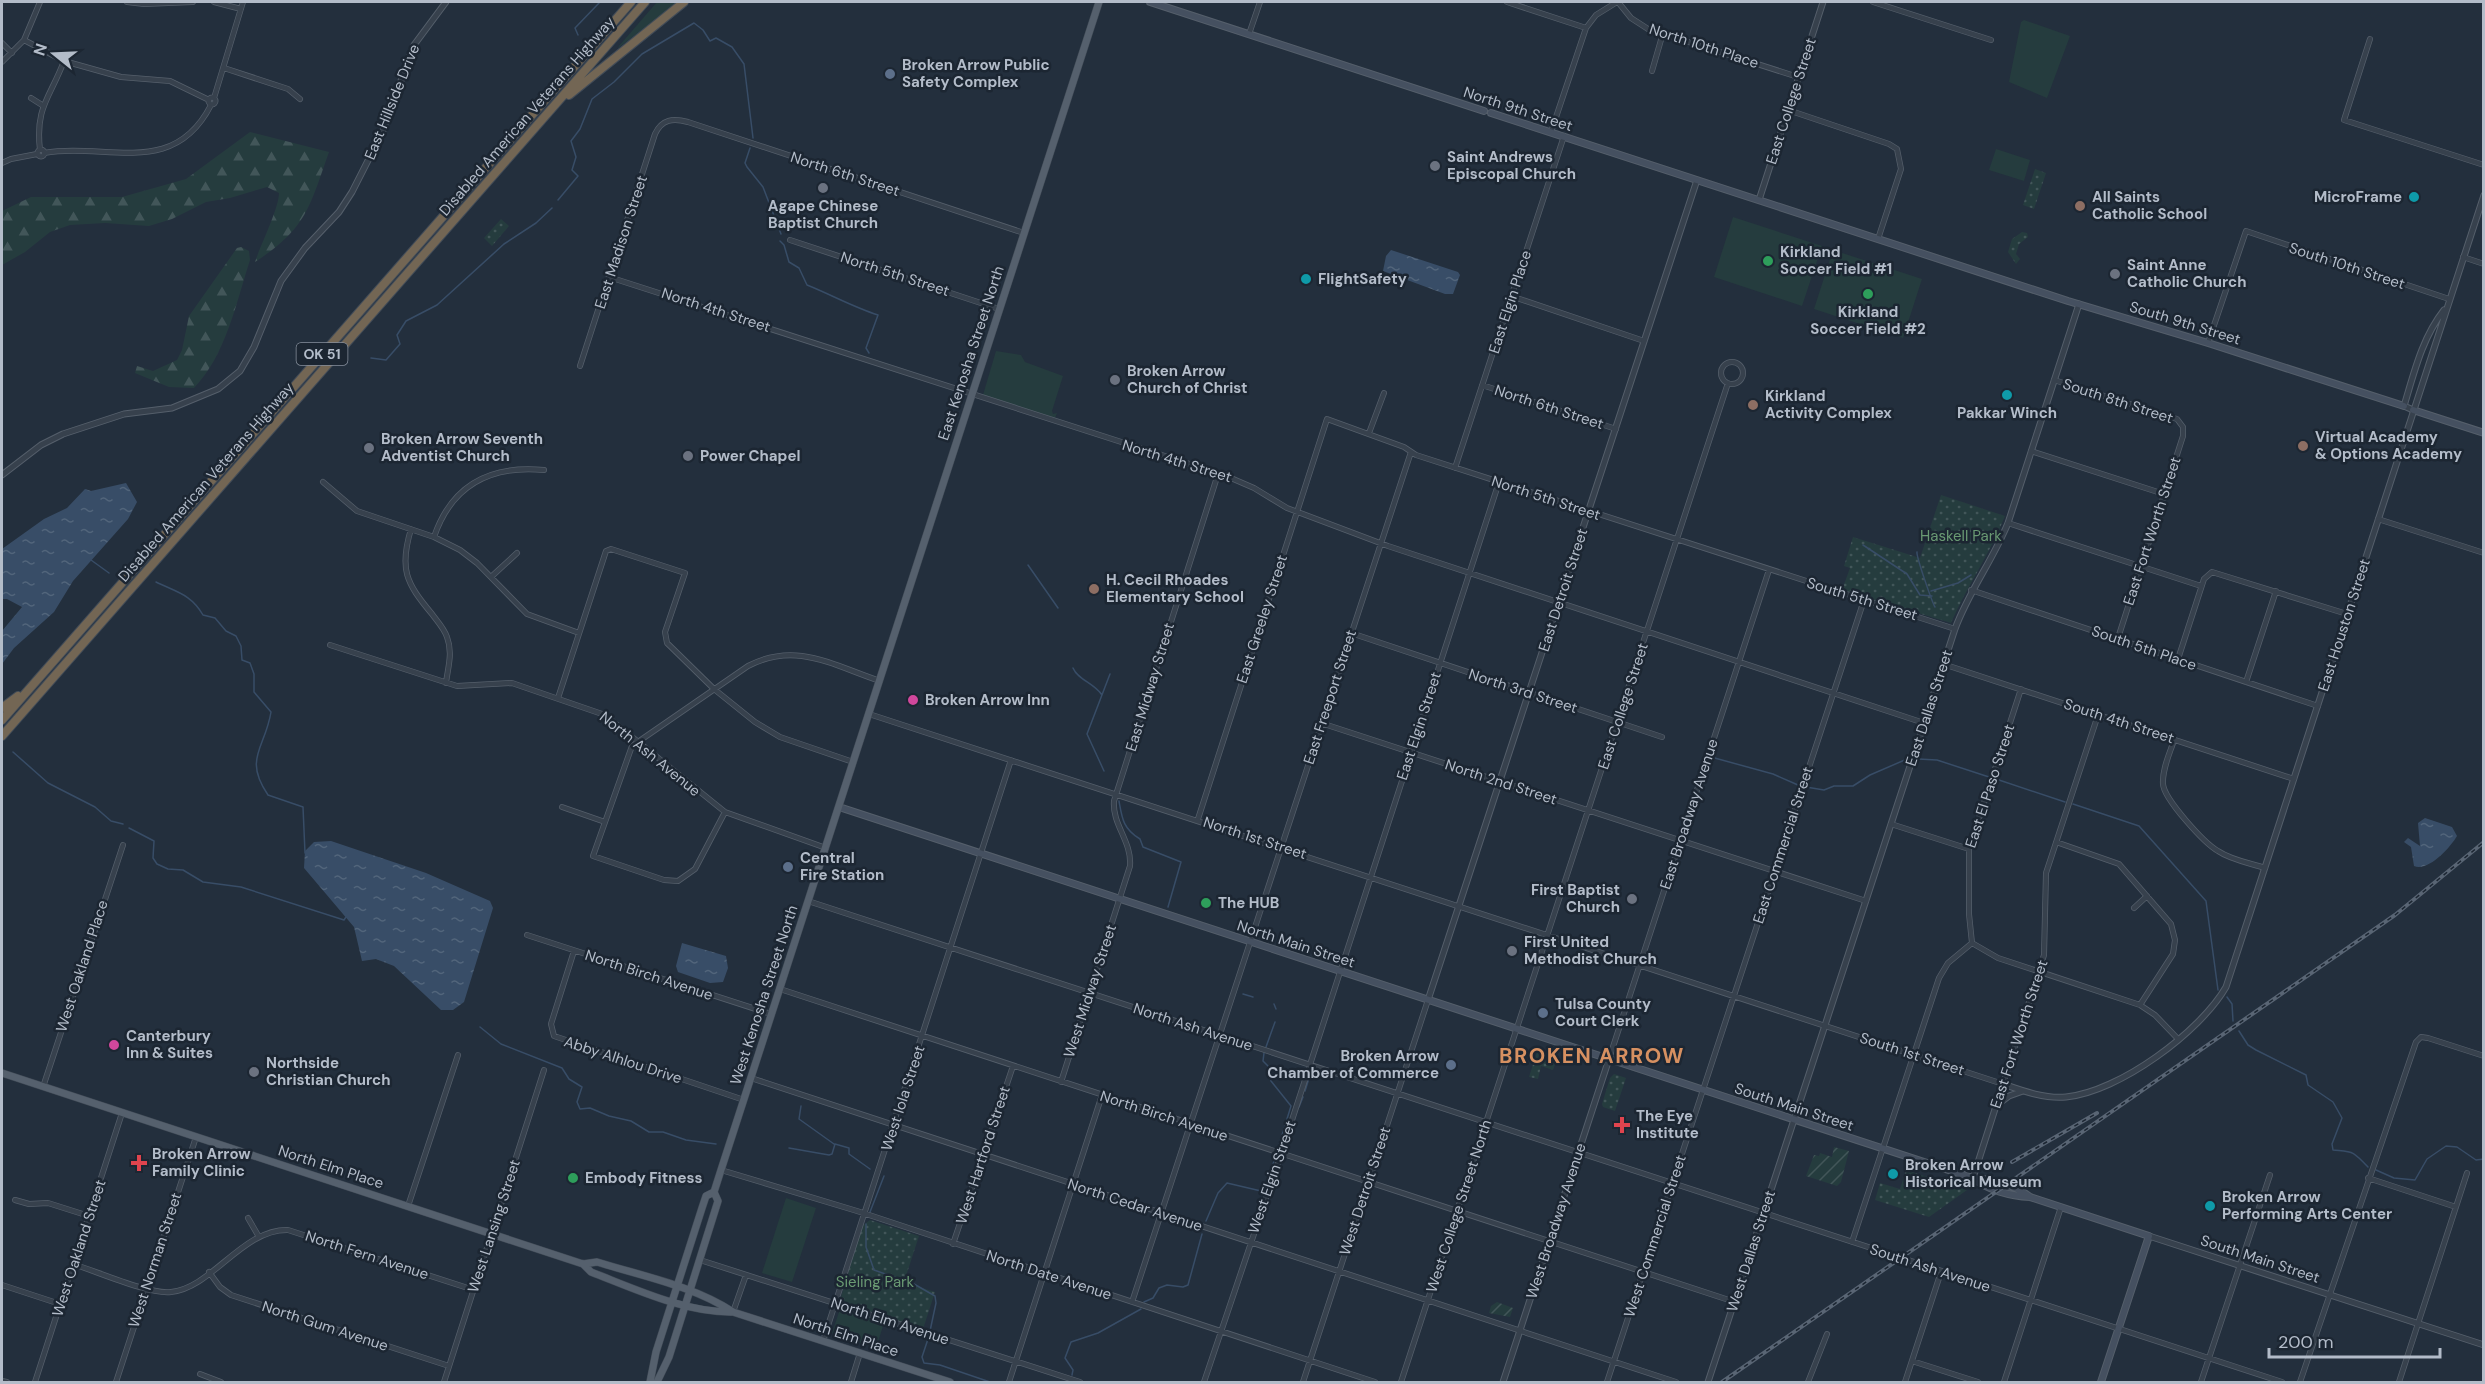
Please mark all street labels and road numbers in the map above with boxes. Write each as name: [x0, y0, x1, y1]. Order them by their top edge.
street label: Disabled American Veterans Highway: [435, 12, 620, 220]
street label: North 10th Place: [1647, 19, 1761, 73]
street label: East College Street: [1761, 35, 1821, 167]
street label: East Hillside Drive: [360, 41, 424, 163]
street label: North 9th Street: [1461, 82, 1575, 136]
street label: North 6th Street: [788, 147, 902, 201]
street label: East Madison Street: [590, 173, 652, 311]
street label: South 10th Street: [2287, 238, 2408, 294]
street label: North 5th Street: [838, 247, 952, 301]
street label: East Elgin Place: [1484, 248, 1536, 356]
street label: East Kenosha Street North: [933, 263, 1009, 443]
street label: North 4th Street: [659, 283, 773, 337]
street label: South 9th Street: [2127, 297, 2243, 349]
road number: OK 51: [296, 343, 348, 365]
street label: South 8th Street: [2060, 374, 2176, 428]
street label: Disabled American Veterans Highway: [114, 378, 299, 586]
street label: North 6th Street: [1492, 380, 1606, 434]
street label: North 4th Street: [1120, 435, 1234, 487]
street label: East Fort Worth Street: [2119, 454, 2185, 608]
street label: North 5th Street: [1489, 471, 1603, 525]
street label: East Detroit Street: [1534, 526, 1592, 654]
street label: East Greeley Street: [1232, 552, 1292, 686]
street label: East Houston Street: [2313, 556, 2375, 694]
street label: South 5th Street: [1804, 573, 1920, 625]
street label: East Midway Street: [1121, 620, 1179, 754]
street label: South 5th Place: [2089, 621, 2199, 675]
street label: East Freeport Street: [1299, 627, 1361, 767]
street label: East College Street: [1593, 640, 1653, 772]
street label: East Dallas Street: [1901, 647, 1957, 769]
street label: North 3rd Street: [1466, 664, 1580, 718]
street label: East Elgin Street: [1392, 669, 1446, 783]
street label: South 4th Street: [2061, 694, 2177, 748]
street label: North Ash Avenue: [595, 707, 705, 801]
street label: East El Paso Street: [1961, 721, 2019, 850]
street label: East Broadway Avenue: [1655, 736, 1723, 892]
street label: North 2nd Street: [1443, 754, 1560, 810]
street label: East Commercial Street: [1748, 764, 1818, 926]
street label: North 1st Street: [1201, 812, 1309, 864]
street label: West Oakland Place: [51, 898, 113, 1034]
street label: West Kenosha Street North: [725, 903, 803, 1087]
street label: North Main Street: [1235, 916, 1358, 973]
street label: West Midway Street: [1059, 922, 1121, 1060]
street label: North Birch Avenue: [582, 945, 716, 1005]
street label: East Fort Worth Street: [1986, 957, 2052, 1111]
street label: North Ash Avenue: [1131, 998, 1255, 1056]
street label: South 1st Street: [1857, 1028, 1967, 1080]
street label: Abby Alhlou Drive: [562, 1032, 684, 1088]
street label: West Iola Street: [877, 1043, 930, 1153]
street label: South Main Street: [1732, 1078, 1856, 1136]
street label: West Hartford Street: [951, 1083, 1015, 1227]
street label: North Birch Avenue: [1097, 1086, 1231, 1146]
street label: West College Street North: [1422, 1117, 1496, 1295]
street label: West Elgin Street: [1243, 1118, 1301, 1236]
street label: West Detroit Street: [1335, 1124, 1395, 1258]
street label: North Elm Place: [276, 1141, 386, 1193]
street label: West Broadway Avenue: [1521, 1141, 1591, 1301]
street label: West Commercial Street: [1619, 1152, 1691, 1320]
street label: West Lansing Street: [463, 1157, 525, 1295]
street label: North Cedar Avenue: [1065, 1174, 1205, 1236]
street label: West Oakland Street: [47, 1177, 111, 1319]
street label: West Dallas Street: [1722, 1188, 1780, 1314]
street label: West Norman Street: [124, 1190, 186, 1330]
street label: North Fern Avenue: [303, 1226, 431, 1284]
street label: South Main Street: [2198, 1230, 2322, 1288]
street label: South Ash Avenue: [1867, 1239, 1993, 1297]
street label: North Date Avenue: [984, 1245, 1114, 1305]
street label: North Elm Avenue: [828, 1292, 952, 1350]
street label: North Gum Avenue: [259, 1296, 391, 1356]
street label: North Elm Place: [791, 1309, 901, 1361]

